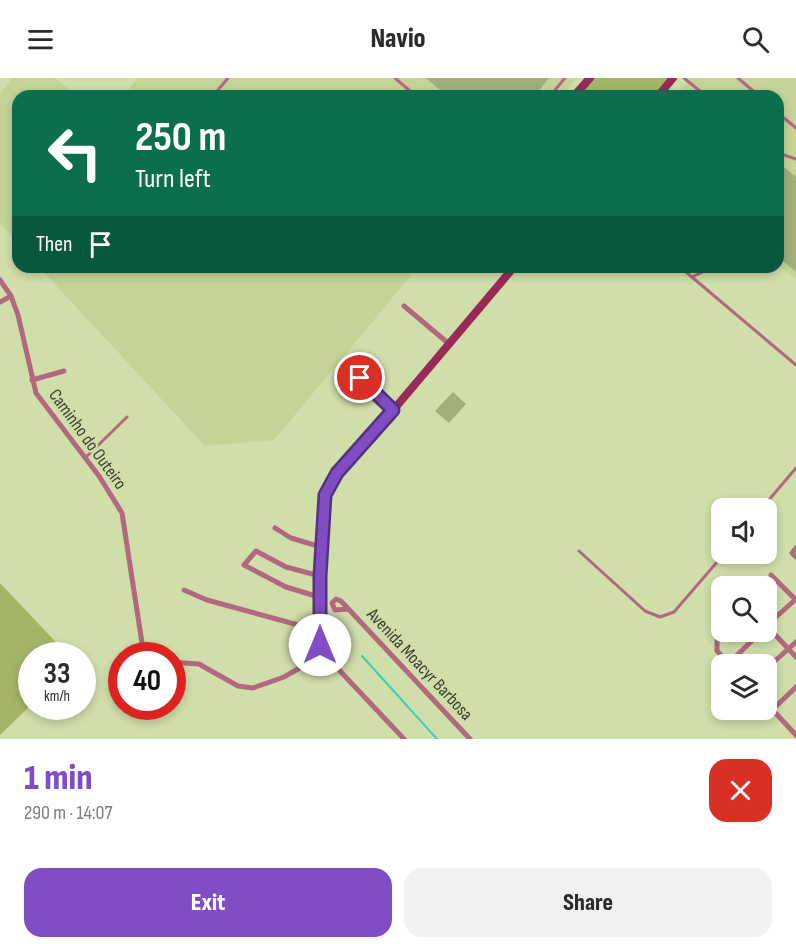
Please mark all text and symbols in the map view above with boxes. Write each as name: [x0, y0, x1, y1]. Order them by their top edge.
icon: menu: [24, 23, 57, 56]
text: Navio: [370, 23, 426, 55]
icon: search: [739, 23, 772, 56]
text: 250 m: [135, 112, 226, 163]
icon: left: [36, 114, 114, 192]
text: Turn left: [135, 163, 211, 195]
icon: arrive: [84, 228, 117, 261]
text: Then: [36, 231, 72, 258]
pin: [334, 352, 385, 403]
icon: arrive: [343, 361, 376, 394]
street label: Caminho do Outeiro: [44, 385, 131, 493]
map controls: [711, 498, 777, 720]
button: sound: [711, 498, 777, 564]
button: search: [711, 576, 777, 642]
street label: Avenida Moacyr Barbosa: [362, 603, 477, 725]
position arrow: [288, 613, 352, 677]
speed limit sign: 40: [108, 642, 186, 720]
button: layers: [711, 654, 777, 720]
text: 33: [44, 656, 70, 692]
text: km/h: [44, 687, 70, 706]
text: 1 min: [24, 757, 92, 800]
button: close: [709, 759, 772, 822]
text: 290 m · 14:07: [24, 801, 112, 825]
button: Exit: [24, 868, 392, 937]
button: Share: [404, 868, 772, 937]

